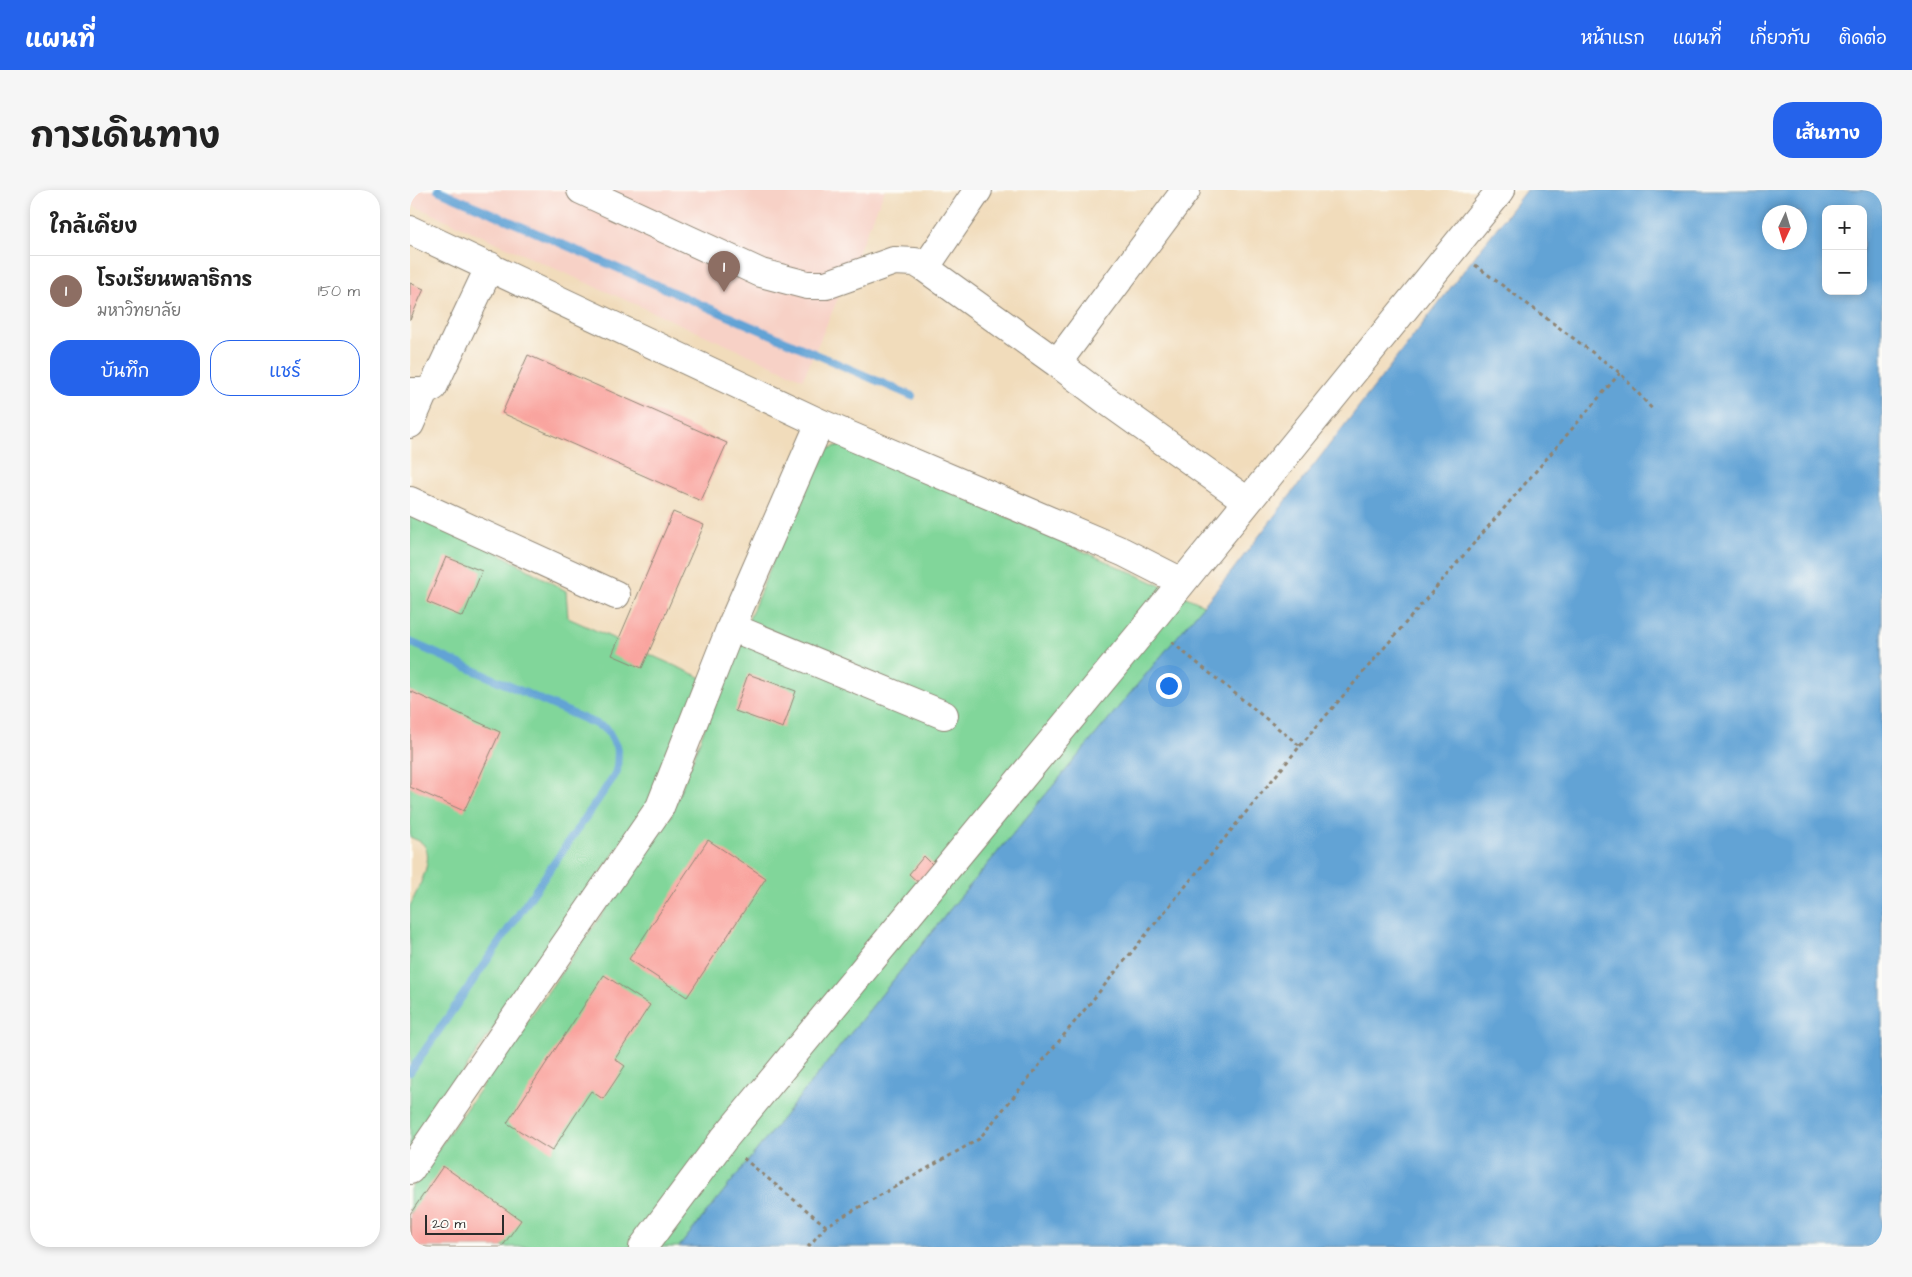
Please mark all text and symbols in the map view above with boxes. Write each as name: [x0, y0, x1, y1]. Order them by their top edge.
text: แผนที่: [25, 23, 95, 57]
text: หน้าแรก: [1581, 26, 1645, 51]
text: แผนที่: [1673, 26, 1721, 51]
text: เกี่ยวกับ: [1749, 26, 1811, 51]
text: ติดต่อ: [1839, 26, 1887, 51]
button: เส้นทาง: [1773, 102, 1882, 158]
text: การเดินทาง: [30, 112, 220, 161]
north arrow: [1762, 205, 1807, 250]
map controls: [1822, 205, 1867, 295]
button: +: [1822, 205, 1867, 250]
text: ใกล้เคียง: [50, 212, 137, 241]
button: −: [1822, 250, 1867, 295]
pin: 1: [708, 251, 740, 292]
text: โรงเรียนพลาธิการ: [97, 267, 252, 294]
text: 1: [65, 280, 67, 302]
text: 150 m: [318, 280, 360, 302]
text: มหาวิทยาลัย: [97, 300, 181, 322]
button: บันทึก: [50, 340, 200, 396]
button: แชร์: [210, 340, 360, 396]
your location: [1156, 673, 1182, 699]
scale bar: [425, 1212, 504, 1235]
text: 20 m: [432, 1214, 465, 1234]

